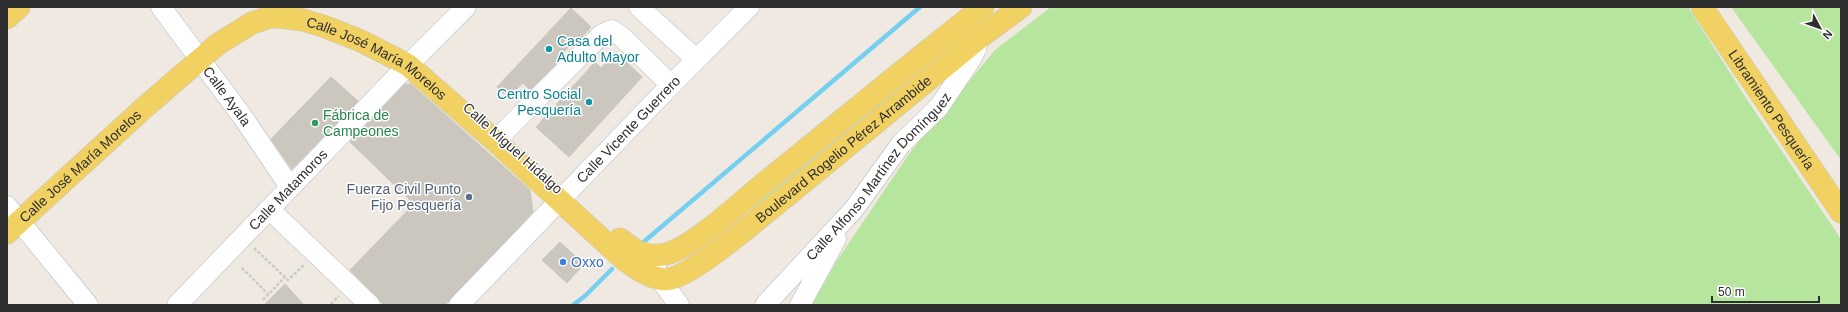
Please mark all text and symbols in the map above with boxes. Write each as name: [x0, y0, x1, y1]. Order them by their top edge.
north arrow: [1800, 8, 1840, 48]
street label: Calle José María Morelos: [305, 14, 450, 103]
text: N: [1820, 28, 1835, 42]
place label: Casa del Adulto Mayor: [557, 33, 640, 65]
marker: Casa del Adulto Mayor: [544, 44, 554, 54]
street label: Libramiento Pesquería: [1725, 47, 1818, 173]
street label: Calle Ayala: [200, 63, 254, 129]
street label: Calle Vicente Guerrero: [573, 72, 684, 186]
street label: Boulevard Rogelio Pérez Arrambide: [752, 72, 935, 226]
place label: Centro Social Pesquería: [497, 86, 581, 118]
street label: Calle Alfonso Martínez Domínguez: [803, 89, 954, 263]
marker: Centro Social Pesquería: [584, 97, 594, 107]
street label: Calle Miguel Hidalgo: [460, 99, 566, 197]
street label: Calle José María Morelos: [16, 107, 144, 226]
place label: Fábrica de Campeones: [323, 107, 399, 139]
marker: Fábrica de Campeones: [310, 118, 320, 128]
street label: Calle Matamoros: [245, 146, 330, 233]
place label: Fuerza Civil Punto Fijo Pesquería: [347, 181, 461, 213]
marker: Fuerza Civil Punto Fijo Pesquería: [464, 192, 474, 202]
place label: Oxxo: [571, 254, 604, 270]
marker: Oxxo: [558, 257, 568, 267]
scale bar: [1712, 278, 1819, 304]
text: 50 m: [1718, 285, 1745, 299]

